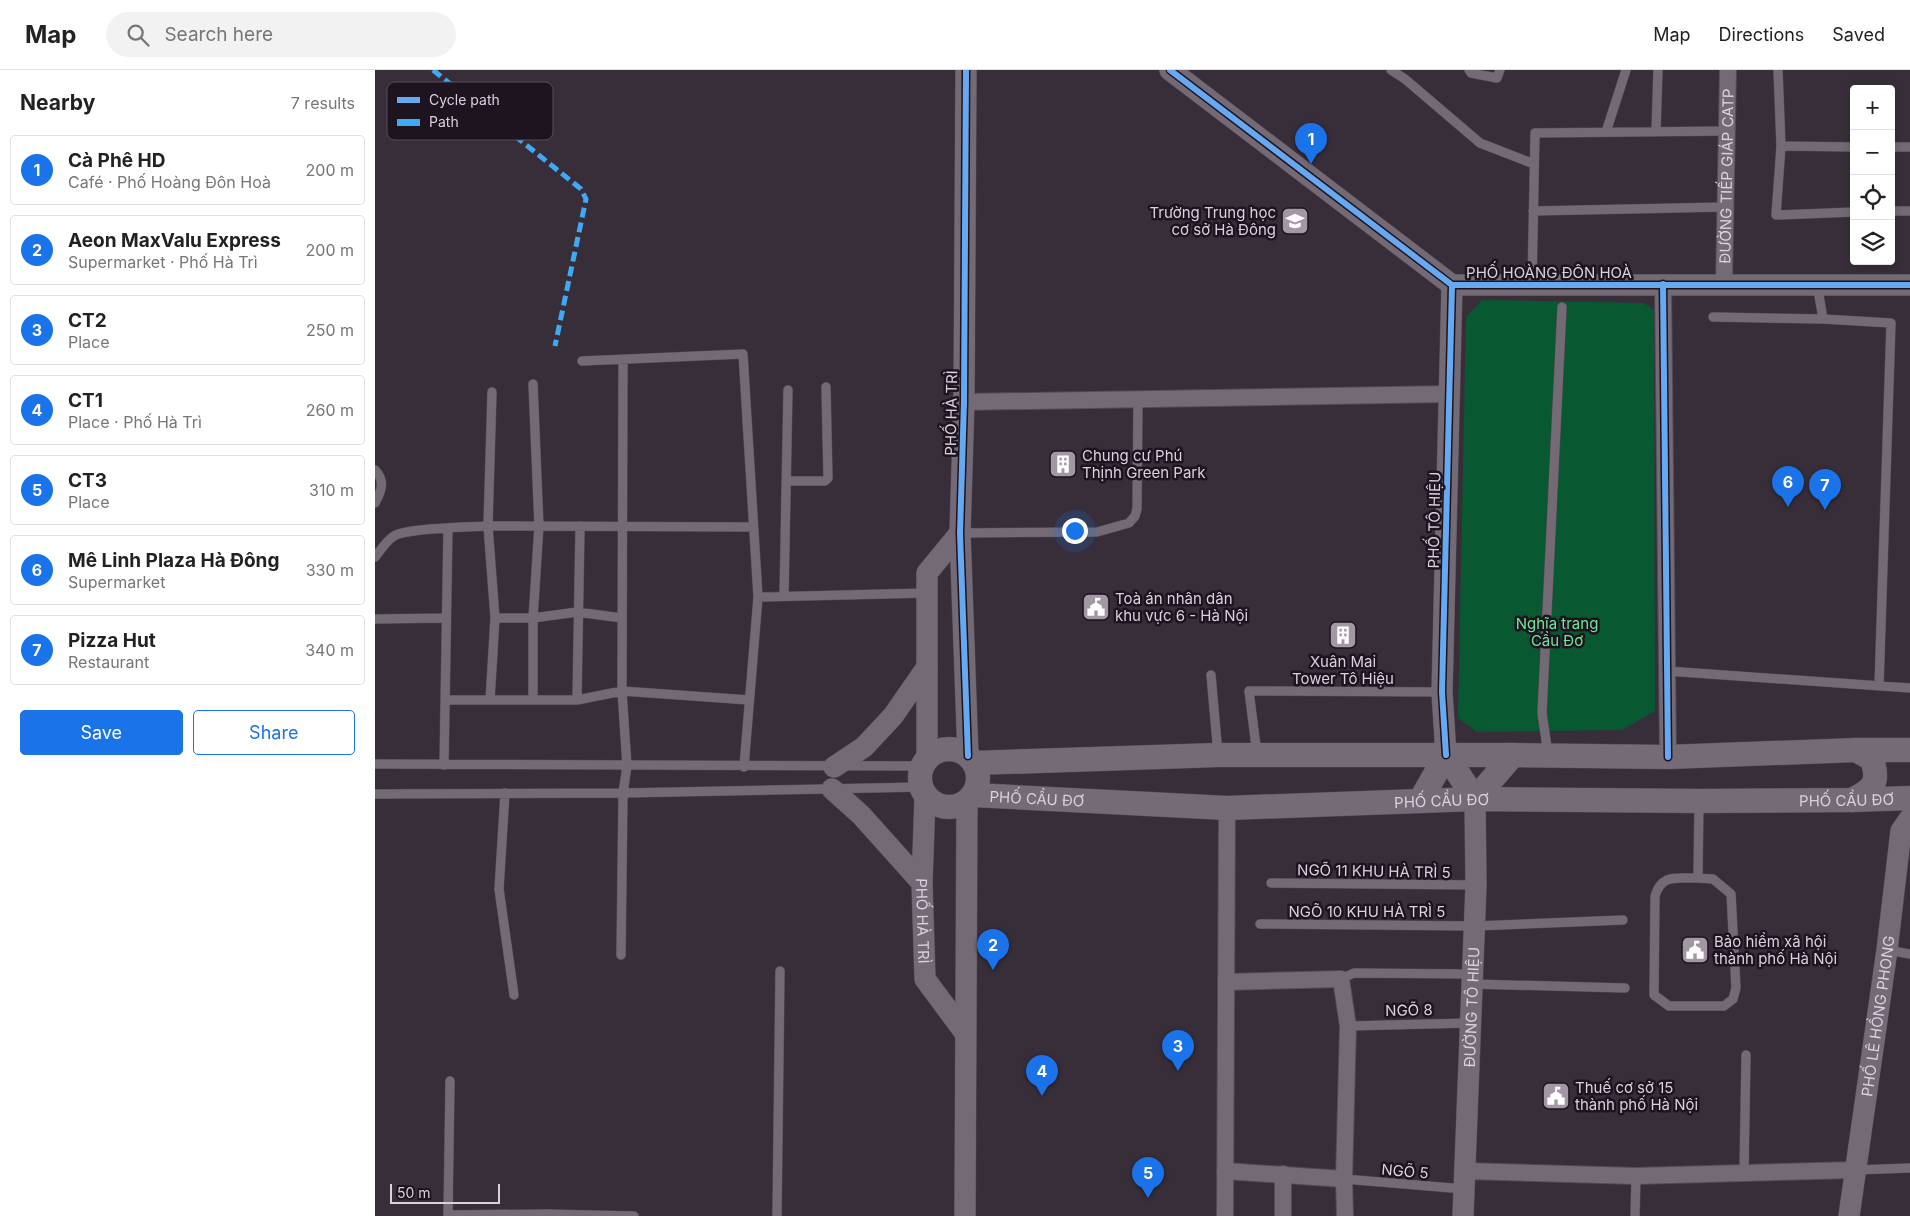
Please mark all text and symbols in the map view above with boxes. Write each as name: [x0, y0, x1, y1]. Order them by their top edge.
search box: [106, 12, 456, 57]
text: Map: [25, 20, 76, 49]
icon: search: [124, 21, 152, 49]
text: Search here: [164, 23, 273, 46]
text: Map: [1653, 24, 1691, 45]
text: Directions: [1719, 24, 1804, 45]
text: Saved: [1832, 24, 1885, 45]
legend: [387, 82, 553, 140]
map controls: [1850, 85, 1895, 265]
button: +: [1850, 85, 1895, 130]
street label: ĐƯỜNG TIẾP GIÁP CATP: [1714, 88, 1737, 264]
text: Nearby: [20, 90, 95, 115]
text: Cycle path: [429, 91, 500, 108]
text: 7 results: [291, 93, 355, 113]
text: Path: [429, 113, 459, 130]
pin: 1: [1295, 123, 1327, 164]
button: −: [1850, 130, 1895, 175]
text: Cà Phê HD: [68, 149, 165, 172]
text: 1: [34, 160, 40, 180]
text: 200 m: [306, 160, 354, 180]
text: Café · Phố Hoàng Đôn Hoà: [68, 172, 271, 192]
button: locate: [1850, 175, 1895, 220]
place label: Trường Trung học cơ sở Hà Đông: [1149, 203, 1276, 239]
school or university icon: Trường Trung học cơ sở Hà Đông: [1280, 206, 1310, 236]
button: layers: [1850, 220, 1895, 265]
text: Aeon MaxValu Express: [68, 229, 281, 252]
text: 2: [32, 240, 42, 260]
text: 200 m: [306, 240, 354, 260]
text: Supermarket · Phố Hà Trì: [68, 252, 258, 272]
street label: PHỐ HOÀNG ĐÔN HOÀ: [1466, 261, 1632, 282]
text: CT2: [68, 309, 107, 332]
text: 3: [32, 320, 42, 340]
text: 250 m: [306, 320, 354, 340]
text: Place: [68, 332, 110, 352]
street label: PHỐ HÀ TRÌ: [939, 370, 961, 456]
text: CT1: [68, 389, 103, 412]
text: 4: [32, 400, 42, 420]
text: 260 m: [306, 400, 354, 420]
text: Place · Phố Hà Trì: [68, 412, 202, 432]
place label: Chung cư Phú Thịnh Green Park: [1082, 446, 1206, 482]
building icon: Chung cư Phú Thịnh Green Park: [1048, 449, 1078, 479]
pin: 6: [1772, 466, 1804, 507]
text: CT3: [68, 469, 107, 492]
pin: 7: [1809, 469, 1841, 510]
street label: PHỐ TÔ HIỆU: [1422, 471, 1444, 569]
text: 5: [32, 480, 42, 500]
text: 310 m: [309, 480, 354, 500]
text: Place: [68, 492, 110, 512]
your location: [1062, 518, 1088, 544]
text: Mê Linh Plaza Hà Đông: [68, 549, 279, 572]
text: 6: [32, 560, 42, 580]
text: 330 m: [306, 560, 354, 580]
text: Supermarket: [68, 572, 165, 592]
place label: Toà án nhân dân khu vực 6 - Hà Nội: [1115, 589, 1248, 625]
public building icon: Toà án nhân dân khu vực 6 - Hà Nội: [1081, 592, 1111, 622]
park label: Nghĩa trang Cầu Đơ: [1516, 614, 1598, 650]
building icon: Xuân Mai Tower Tô Hiệu: [1328, 620, 1358, 650]
text: Pizza Hut: [68, 629, 156, 652]
text: 7: [32, 640, 42, 660]
text: 340 m: [305, 640, 354, 660]
text: Restaurant: [68, 652, 149, 672]
place label: Xuân Mai Tower Tô Hiệu: [1292, 652, 1394, 688]
button: Save: [20, 710, 183, 755]
button: Share: [193, 710, 355, 755]
street label: PHỐ CẦU ĐƠ: [989, 785, 1085, 810]
street label: PHỐ CẦU ĐƠ: [1394, 788, 1489, 811]
street label: PHỐ CẦU ĐƠ: [1799, 788, 1894, 810]
street label: NGÕ 11 KHU HÀ TRÌ 5: [1297, 860, 1451, 882]
street label: PHỐ HÀ TRÌ: [912, 878, 934, 964]
street label: NGÕ 10 KHU HÀ TRÌ 5: [1289, 902, 1446, 921]
pin: 2: [977, 929, 1009, 970]
place label: Bảo hiểm xã hội thành phố Hà Nội: [1714, 932, 1837, 968]
public building icon: Bảo hiểm xã hội thành phố Hà Nội: [1680, 935, 1710, 965]
street label: PHỐ LÊ HỒNG PHONG: [1857, 935, 1898, 1098]
street label: ĐƯỜNG TÔ HIỆU: [1459, 947, 1483, 1068]
street label: NGÕ 8: [1385, 1000, 1433, 1020]
pin: 3: [1162, 1030, 1194, 1071]
pin: 4: [1026, 1055, 1058, 1096]
place label: Thuế cơ sở 15 thành phố Hà Nội: [1575, 1078, 1698, 1114]
public building icon: Thuế cơ sở 15 thành phố Hà Nội: [1541, 1081, 1571, 1111]
pin: 5: [1132, 1157, 1164, 1198]
street label: NGÕ 5: [1381, 1159, 1429, 1183]
scale bar: [390, 1181, 500, 1204]
text: 50 m: [397, 1184, 431, 1201]

